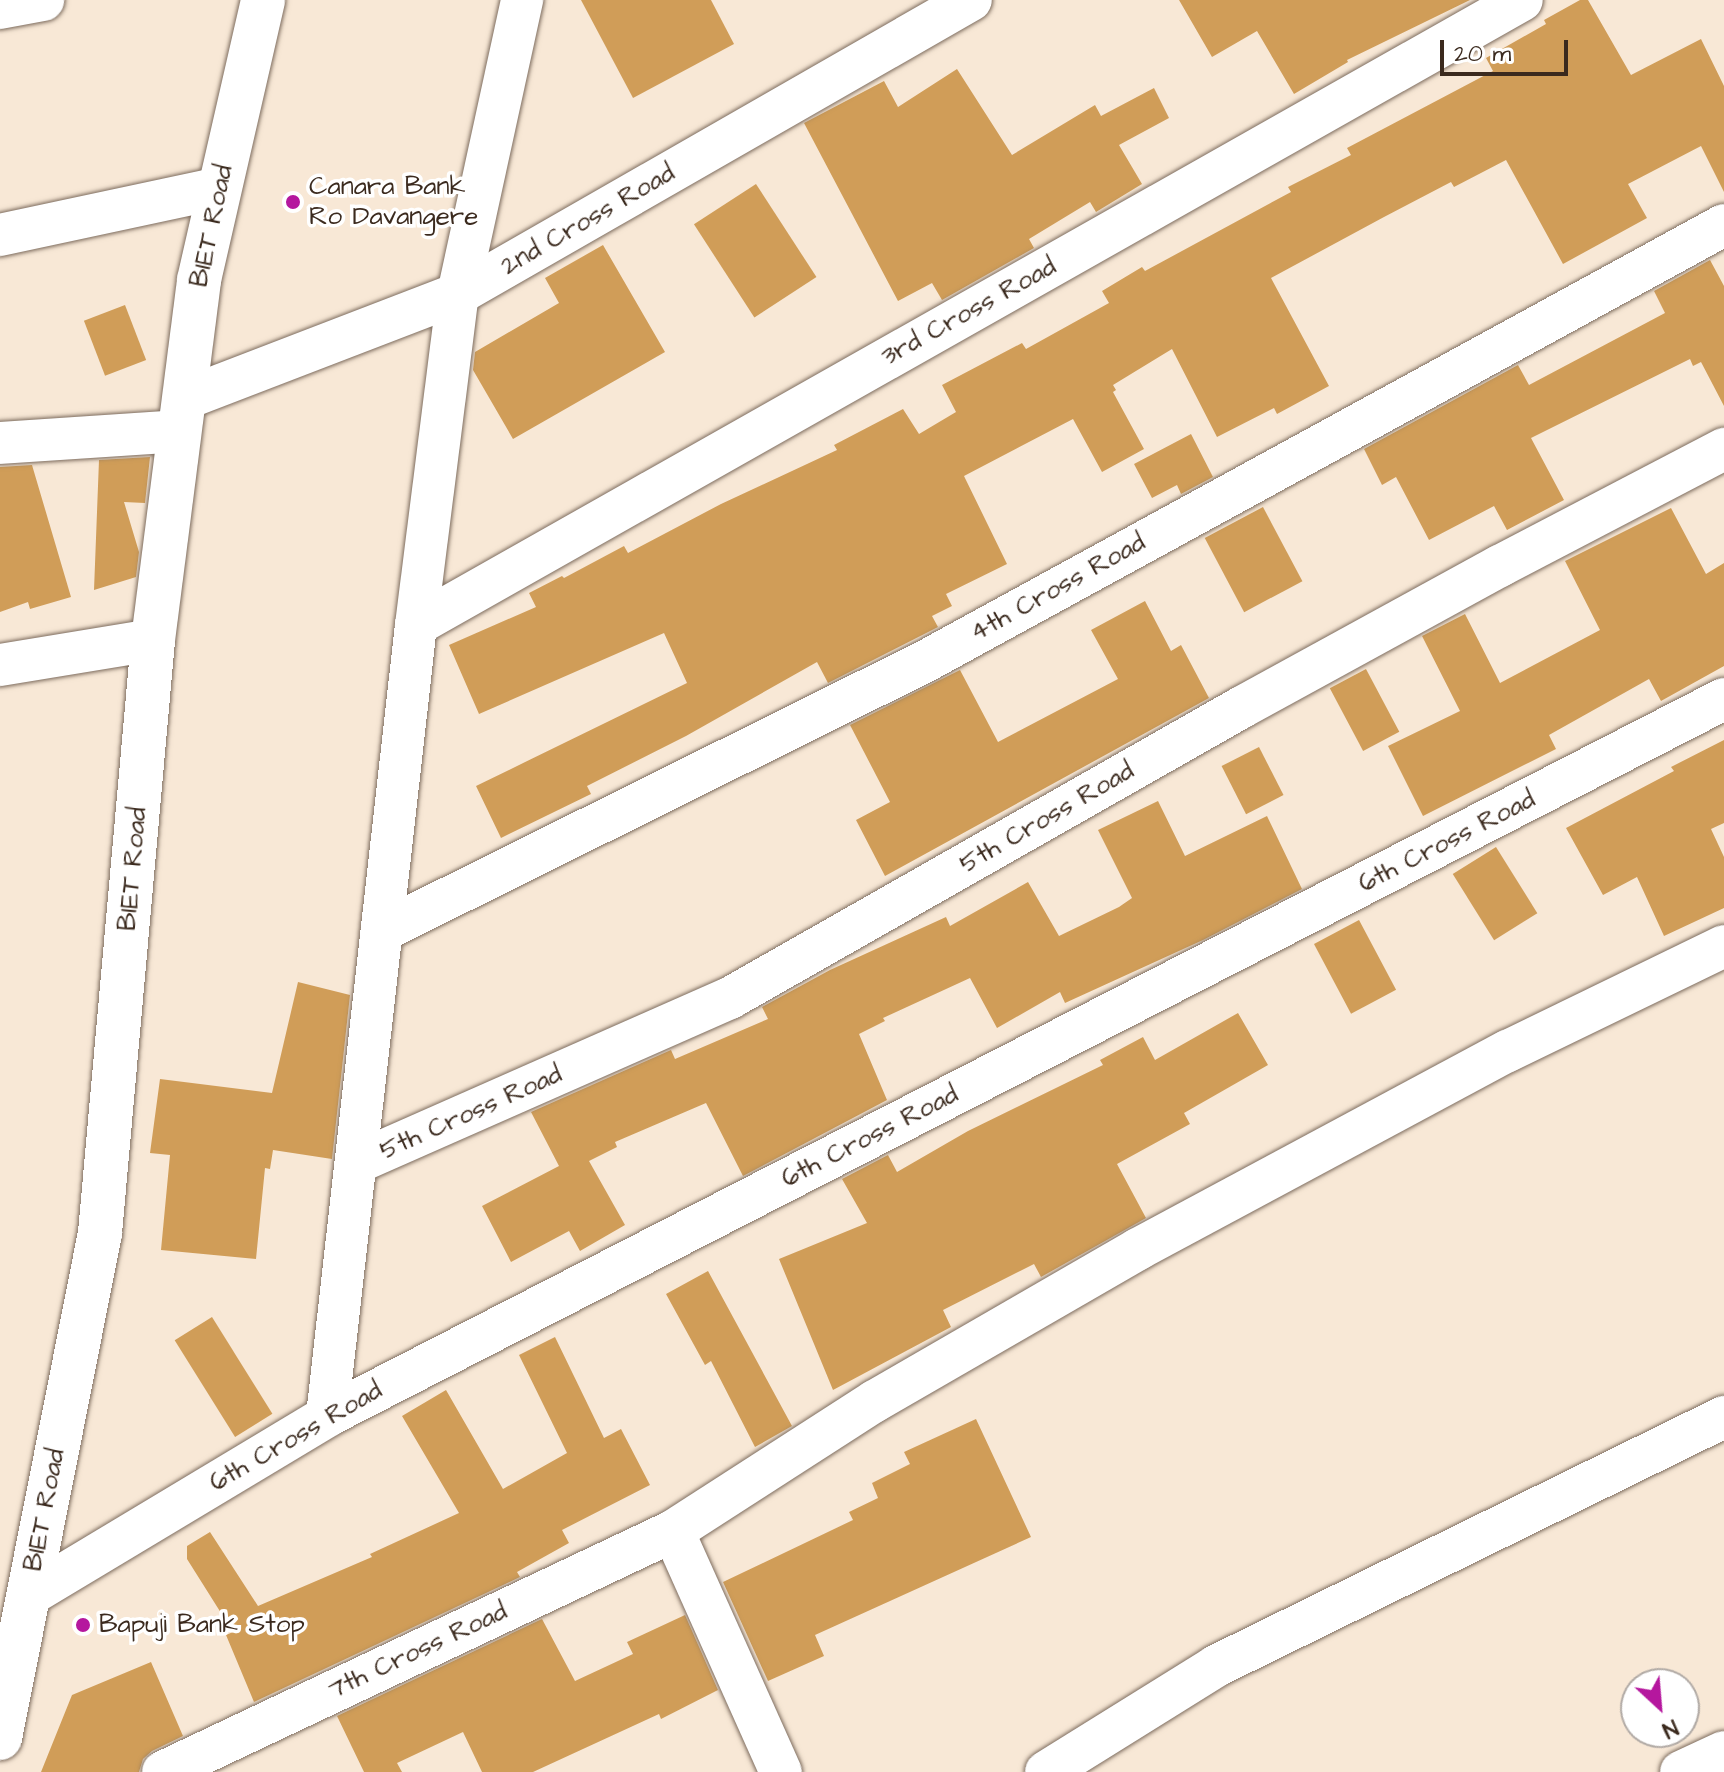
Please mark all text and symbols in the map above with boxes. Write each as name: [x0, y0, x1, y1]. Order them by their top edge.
scale bar: [1444, 24, 1572, 74]
text: 20 m: [1454, 37, 1511, 71]
street label: 2nd Cross Road: [496, 158, 680, 282]
street label: BIET Road: [184, 162, 240, 290]
place label: Canara Bank Ro Davangere: [309, 171, 478, 232]
marker: Canara Bank Ro Davangere: [284, 193, 302, 211]
street label: 3rd Cross Road: [876, 251, 1062, 373]
street label: 4th Cross Road: [965, 527, 1151, 649]
street label: 5th Cross Road: [954, 756, 1140, 880]
street label: 6th Cross Road: [1354, 784, 1540, 900]
street label: BIET Road: [112, 806, 154, 932]
street label: 5th Cross Road: [375, 1059, 567, 1167]
street label: 6th Cross Road: [777, 1079, 963, 1195]
street label: 6th Cross Road: [204, 1375, 388, 1499]
street label: BIET Road: [18, 1446, 72, 1574]
street label: 7th Cross Road: [324, 1596, 512, 1706]
place label: Bapuji Bank Stop: [99, 1609, 305, 1641]
marker: Bapuji Bank Stop: [74, 1616, 92, 1634]
north arrow: [1620, 1668, 1700, 1748]
text: N: [1657, 1711, 1683, 1745]

